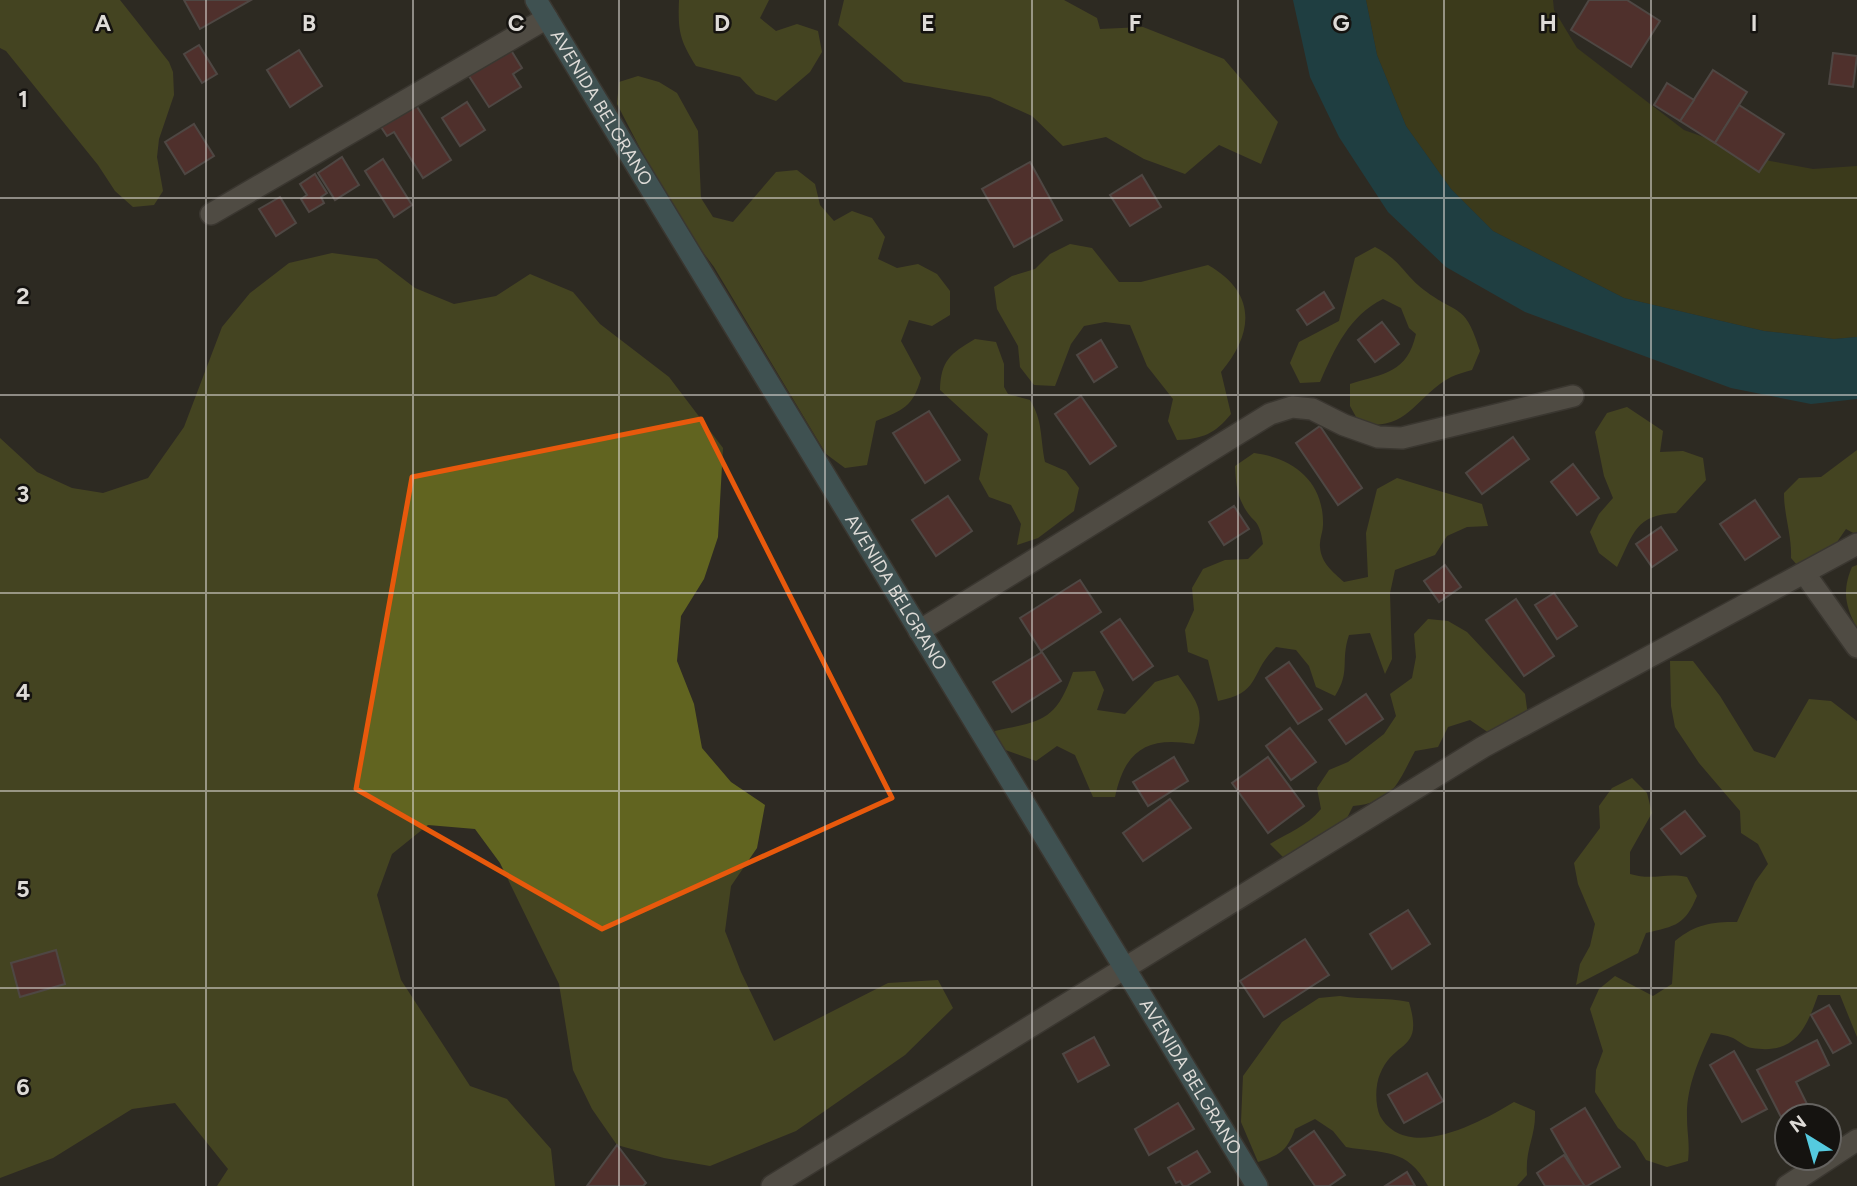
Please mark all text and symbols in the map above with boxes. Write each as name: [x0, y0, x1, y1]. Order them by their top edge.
text: A: [95, 9, 112, 37]
text: B: [302, 9, 316, 37]
text: C: [508, 9, 525, 37]
text: D: [714, 9, 730, 37]
text: E: [921, 9, 935, 37]
text: F: [1129, 9, 1142, 37]
text: G: [1332, 9, 1350, 37]
text: H: [1539, 9, 1557, 37]
text: I: [1751, 9, 1757, 37]
street label: AVENIDA BELGRANO: [546, 26, 657, 190]
text: 1: [18, 85, 28, 113]
text: 2: [16, 282, 30, 310]
text: 3: [17, 480, 29, 508]
street label: AVENIDA BELGRANO: [840, 510, 952, 674]
text: 4: [16, 678, 30, 706]
text: 5: [16, 875, 30, 903]
street label: AVENIDA BELGRANO: [1135, 995, 1246, 1159]
text: 6: [16, 1073, 30, 1101]
north arrow: [1773, 1102, 1843, 1172]
text: N: [1785, 1110, 1811, 1137]

